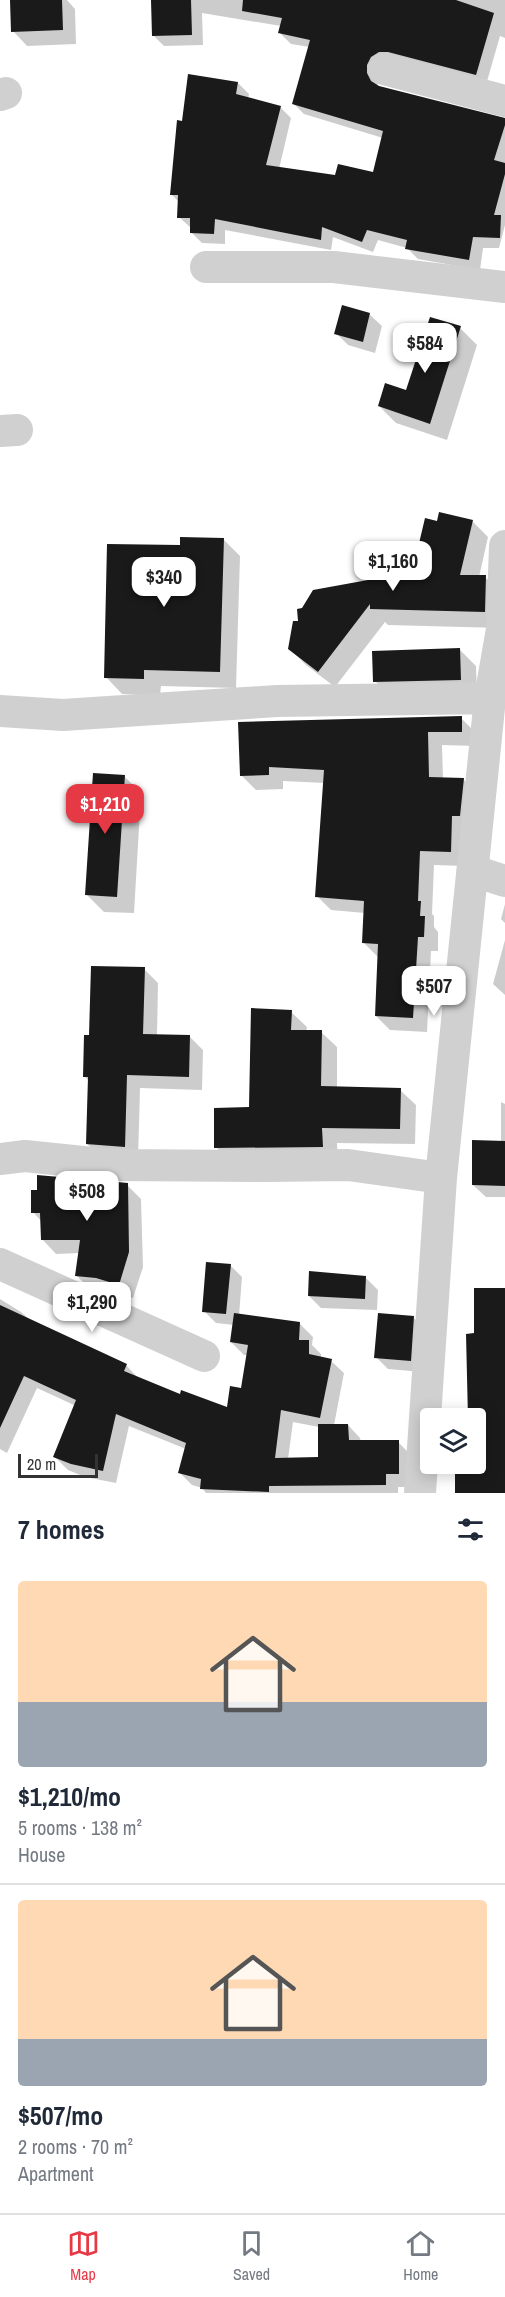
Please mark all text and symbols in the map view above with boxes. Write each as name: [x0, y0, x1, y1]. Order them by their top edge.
pin: $584: [389, 323, 461, 374]
text: $584: [407, 329, 443, 356]
pin: $1,160: [344, 541, 442, 592]
text: $1,160: [368, 547, 418, 574]
pin: $340: [128, 557, 200, 608]
text: $340: [146, 563, 182, 590]
pin: $1,210: [56, 784, 154, 835]
text: $1,210: [80, 790, 130, 817]
pin: $507: [398, 966, 470, 1017]
text: $507: [416, 972, 452, 999]
pin: $508: [51, 1171, 123, 1222]
text: $508: [69, 1177, 105, 1204]
pin: $1,290: [43, 1282, 141, 1333]
text: $1,290: [67, 1288, 117, 1315]
map controls: [420, 1408, 486, 1474]
button: layers: [420, 1408, 486, 1474]
scale bar: [18, 1451, 98, 1478]
text: 20 m: [27, 1453, 56, 1475]
text: 7 homes: [18, 1512, 105, 1547]
icon: filters: [454, 1513, 487, 1546]
icon: home: [199, 1620, 307, 1728]
text: $1,210/mo: [18, 1779, 121, 1814]
text: 5 rooms · 138 m²: [18, 1814, 142, 1841]
text: House: [18, 1841, 65, 1868]
icon: home: [199, 1939, 307, 2047]
text: $507/mo: [18, 2098, 103, 2133]
text: 2 rooms · 70 m²: [18, 2133, 133, 2160]
text: Apartment: [18, 2160, 94, 2187]
tab: Map: [67, 2227, 100, 2285]
tab: Saved: [233, 2227, 270, 2285]
tab: Home: [403, 2227, 438, 2285]

